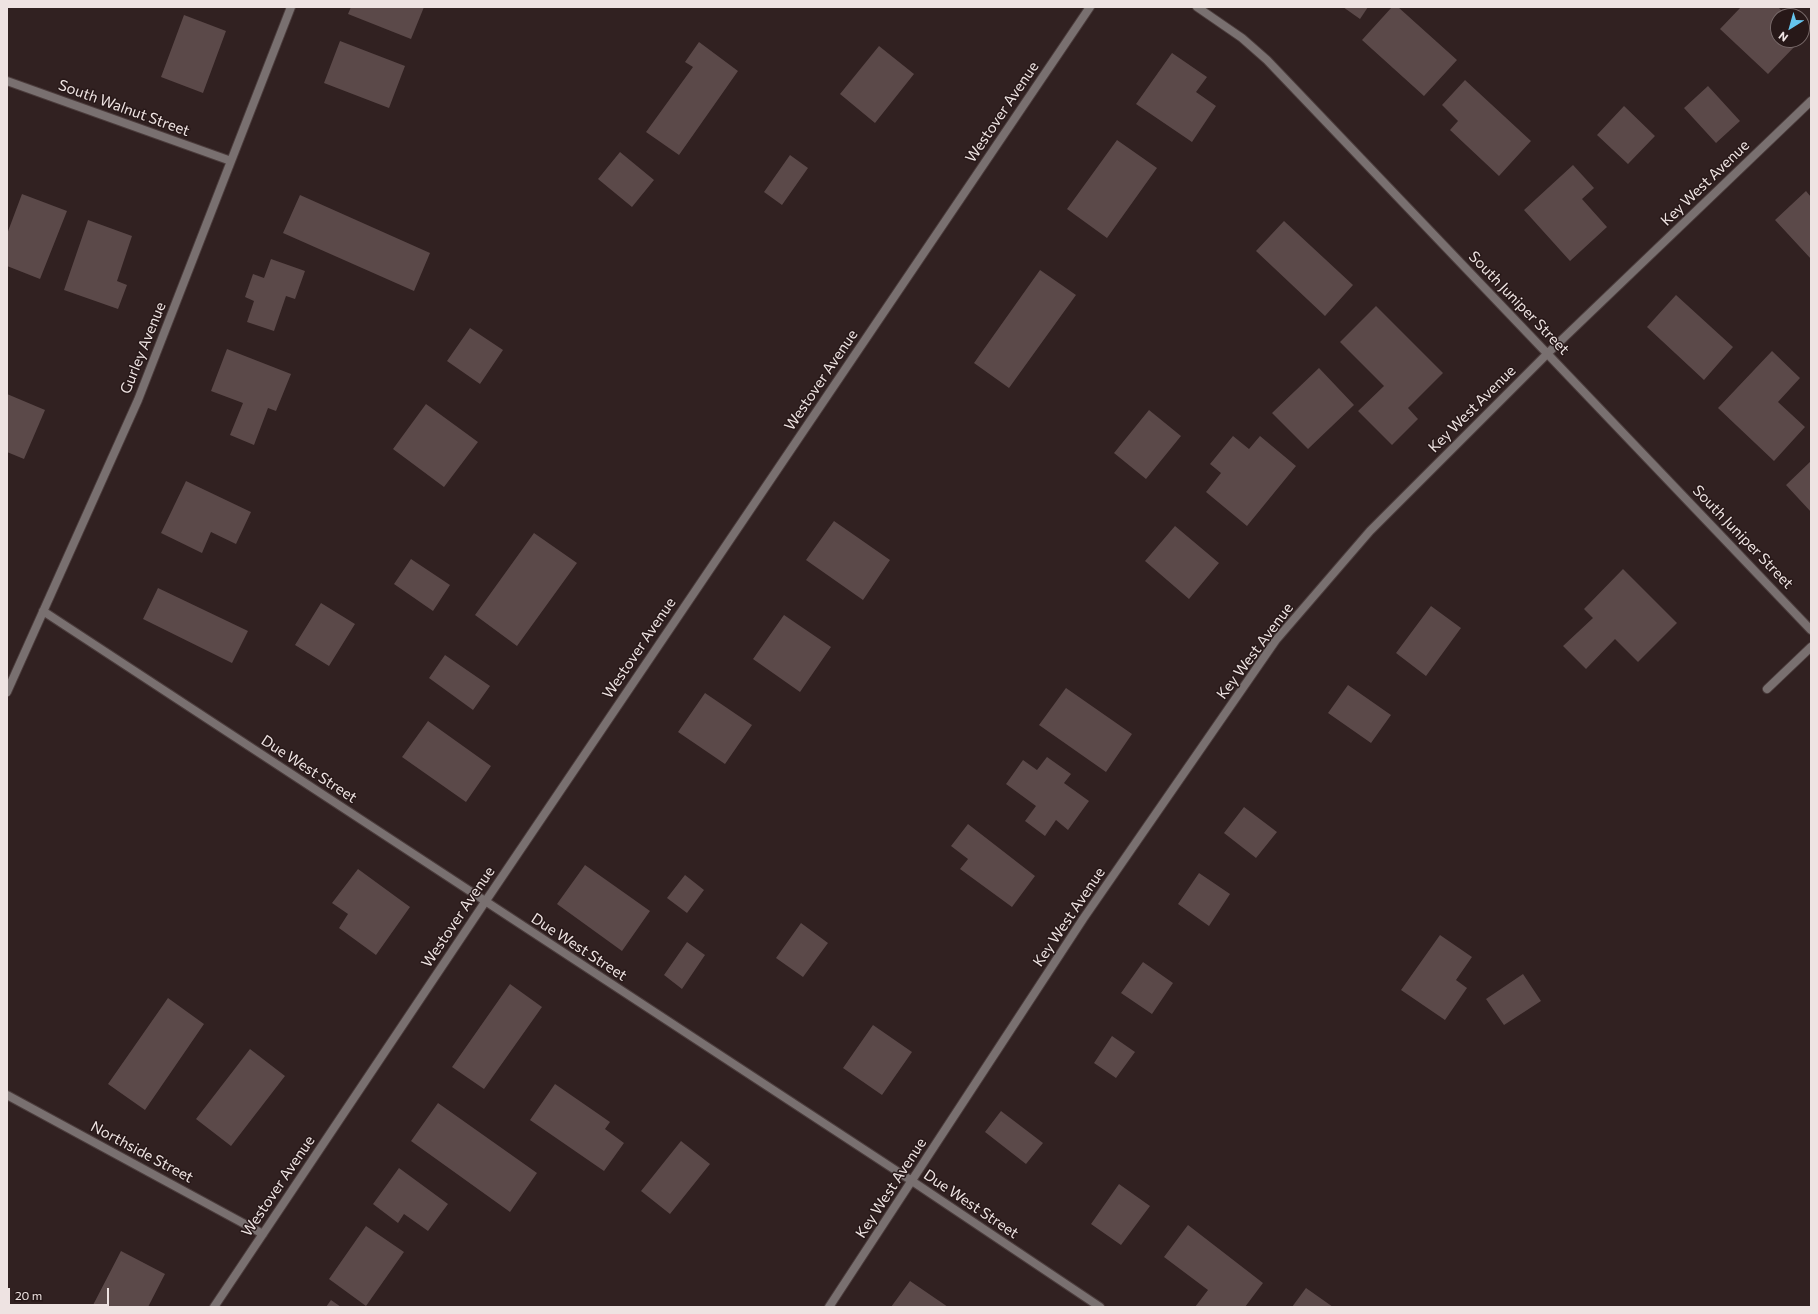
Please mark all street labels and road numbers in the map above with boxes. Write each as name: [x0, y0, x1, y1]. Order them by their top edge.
street label: Westover Avenue: [962, 58, 1042, 166]
street label: South Walnut Street: [56, 76, 192, 140]
street label: Key West Avenue: [1657, 136, 1753, 230]
street label: South Juniper Street: [1465, 247, 1573, 359]
street label: Gurley Avenue: [116, 299, 170, 397]
street label: Westover Avenue: [781, 326, 861, 434]
street label: Key West Avenue: [1425, 362, 1519, 456]
street label: South Juniper Street: [1689, 481, 1797, 593]
street label: Westover Avenue: [599, 594, 679, 702]
street label: Key West Avenue: [1213, 599, 1297, 703]
street label: Due West Street: [258, 731, 360, 807]
street label: Westover Avenue: [418, 863, 498, 971]
street label: Key West Avenue: [1029, 864, 1109, 970]
street label: Due West Street: [528, 909, 630, 985]
street label: Northside Street: [88, 1117, 196, 1187]
street label: Westover Avenue: [238, 1132, 318, 1240]
street label: Key West Avenue: [852, 1135, 930, 1241]
street label: Due West Street: [920, 1166, 1022, 1242]

